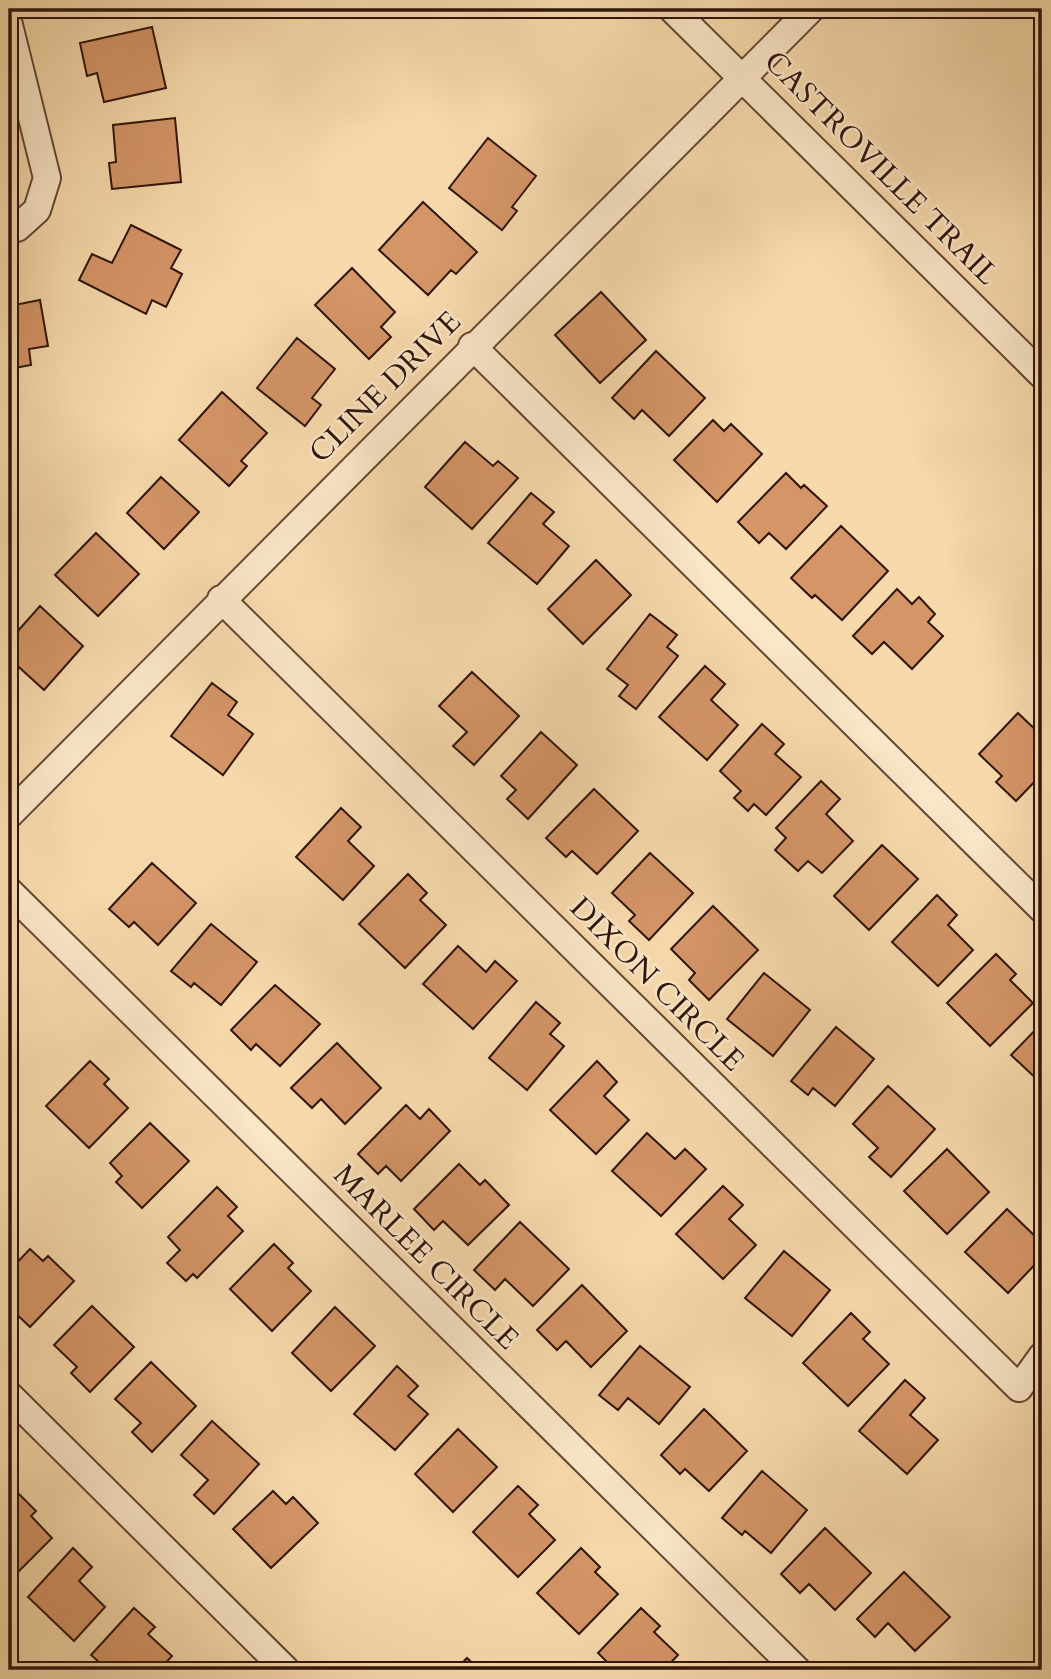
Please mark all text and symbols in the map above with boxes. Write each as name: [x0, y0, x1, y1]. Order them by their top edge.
street label: CASTROVILLE TRAIL: [755, 42, 1008, 295]
street label: CLINE DRIVE: [300, 302, 470, 472]
street label: DIXON CIRCLE: [561, 888, 753, 1080]
street label: MARLEE CIRCLE: [324, 1155, 528, 1359]

